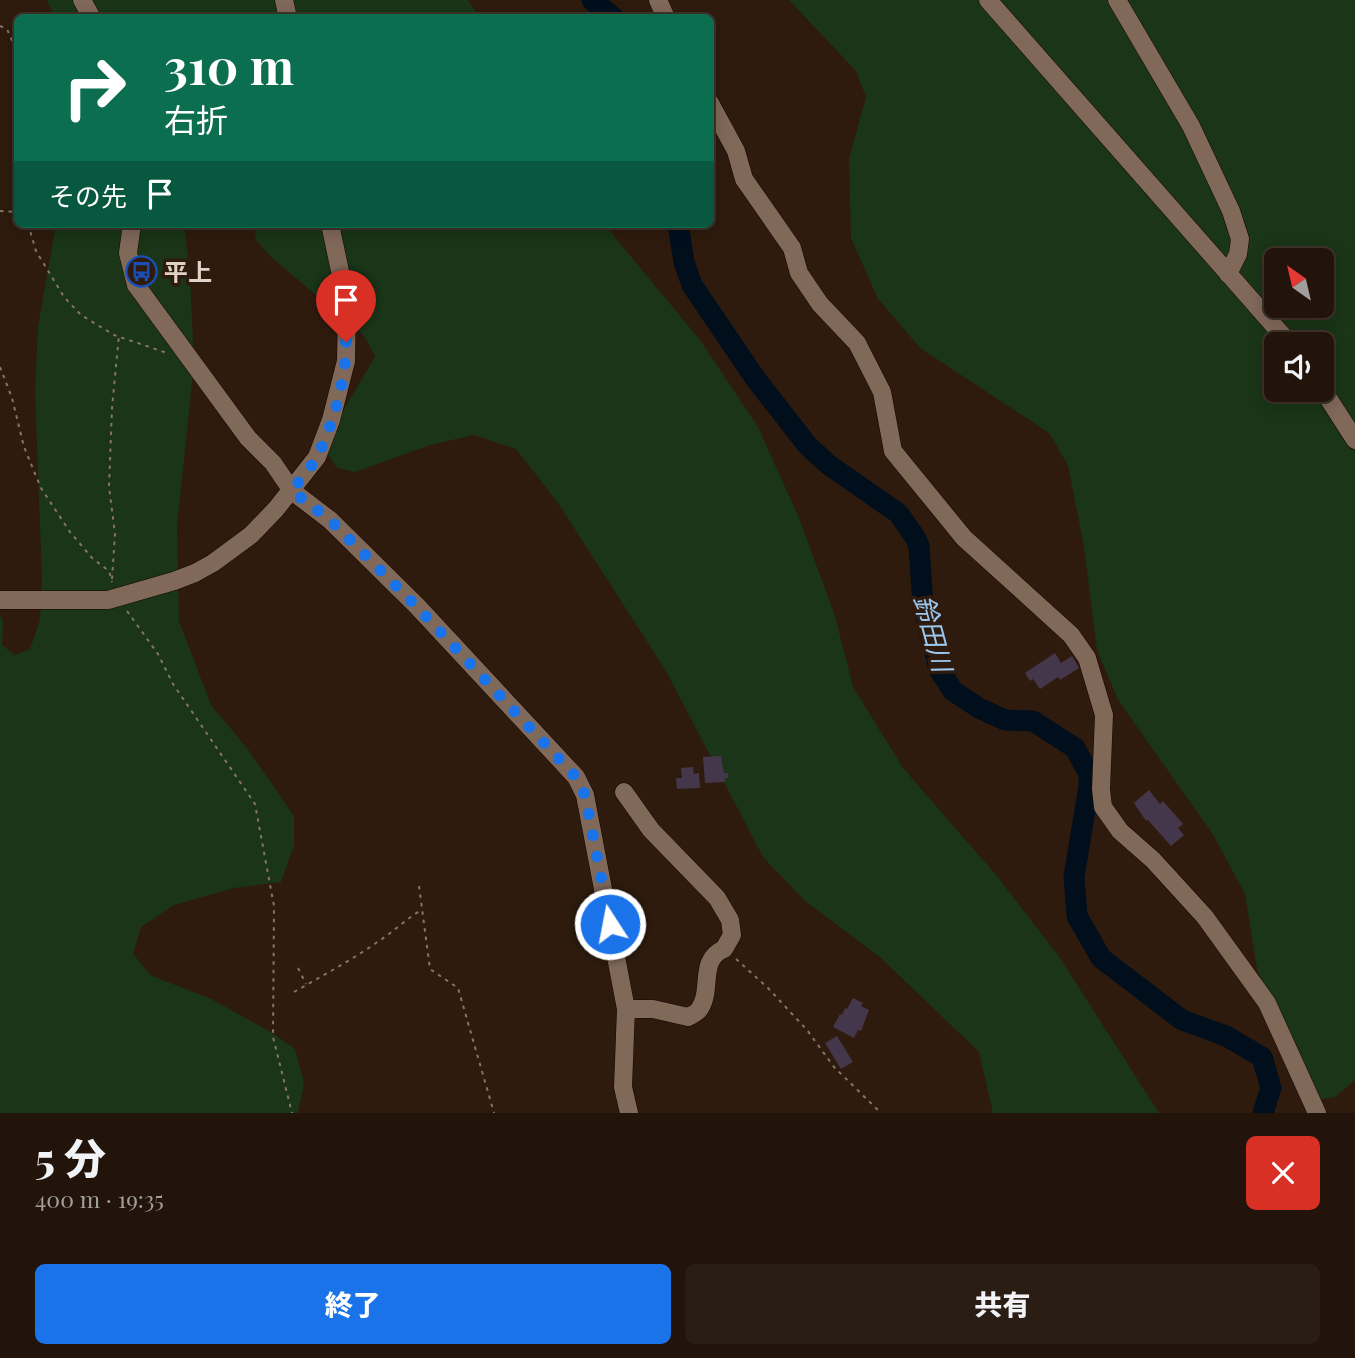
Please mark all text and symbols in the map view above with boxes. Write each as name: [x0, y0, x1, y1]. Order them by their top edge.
text: 310 m: [164, 32, 294, 97]
icon: right: [49, 42, 140, 133]
text: 右折: [164, 97, 228, 140]
icon: arrive: [141, 175, 179, 213]
text: その先: [49, 178, 127, 213]
north arrow: [1264, 248, 1334, 318]
map controls: [1264, 248, 1334, 402]
bus stop icon: 平上: [124, 254, 158, 288]
place label: 平上: [164, 255, 212, 287]
pin: [316, 270, 376, 342]
icon: arrive: [327, 281, 365, 319]
button: sound: [1264, 332, 1334, 402]
water label: 鈴田川: [907, 591, 962, 678]
position arrow: [573, 887, 647, 961]
text: 5 分: [35, 1129, 106, 1185]
button: close: [1246, 1136, 1320, 1210]
text: 400 m · 19:35: [35, 1183, 164, 1214]
button: 終了: [35, 1264, 671, 1344]
button: 共有: [685, 1264, 1320, 1344]

